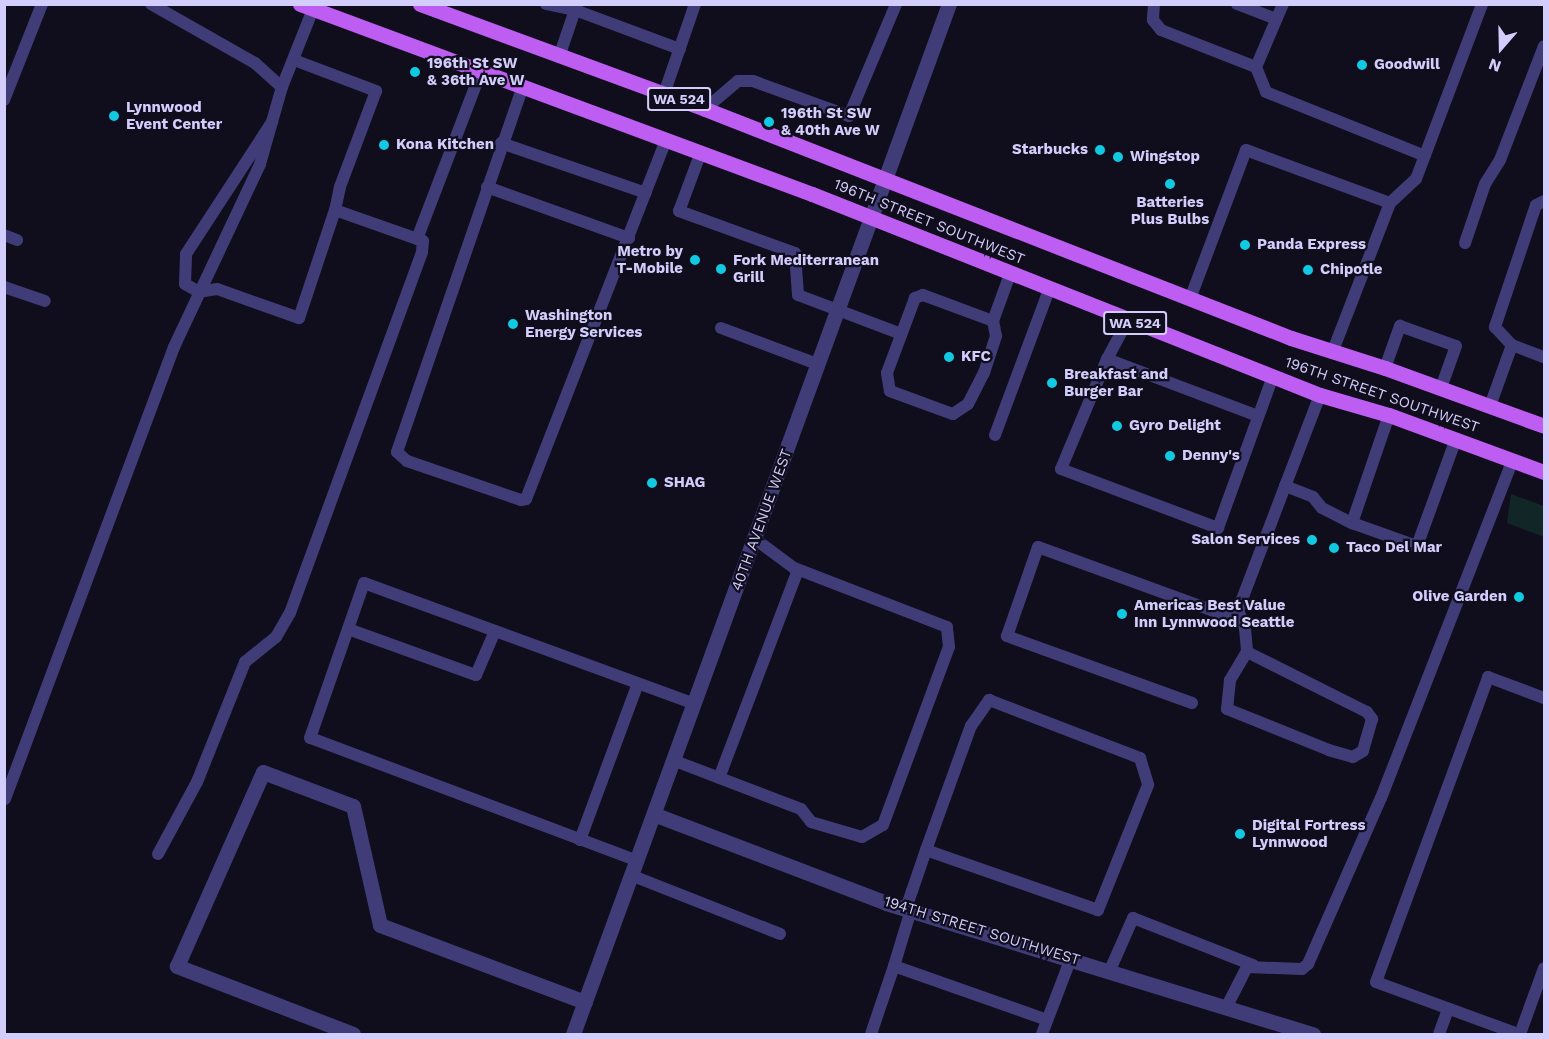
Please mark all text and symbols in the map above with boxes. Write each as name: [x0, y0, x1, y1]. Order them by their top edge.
north arrow: [1471, 18, 1531, 78]
place label: 196th St SW & 36th Ave W: [427, 54, 525, 89]
text: N: [1486, 54, 1504, 76]
place label: Goodwill: [1374, 56, 1440, 74]
marker: Goodwill: [1355, 58, 1369, 72]
marker: 196th St SW & 36th Ave W: [408, 65, 422, 79]
road number: WA 524: [646, 88, 712, 110]
place label: Lynnwood Event Center: [126, 98, 222, 133]
place label: 196th St SW & 40th Ave W: [781, 104, 880, 139]
marker: Lynnwood Event Center: [107, 109, 121, 123]
marker: 196th St SW & 40th Ave W: [762, 115, 776, 129]
place label: Kona Kitchen: [396, 136, 494, 154]
marker: Kona Kitchen: [377, 138, 391, 152]
place label: Starbucks: [1012, 141, 1088, 159]
marker: Starbucks: [1093, 143, 1107, 157]
place label: Wingstop: [1130, 148, 1200, 166]
marker: Wingstop: [1111, 150, 1125, 164]
street label: 196TH STREET SOUTHWEST: [831, 175, 1027, 269]
marker: Batteries Plus Bulbs: [1163, 177, 1177, 191]
place label: Batteries Plus Bulbs: [1131, 193, 1209, 228]
place label: Panda Express: [1257, 236, 1366, 254]
marker: Panda Express: [1238, 238, 1252, 252]
place label: Metro by T-Mobile: [617, 242, 683, 277]
place label: Fork Mediterranean Grill: [733, 251, 879, 286]
marker: Metro by T-Mobile: [688, 253, 702, 267]
place label: Chipotle: [1320, 261, 1382, 279]
marker: Fork Mediterranean Grill: [714, 262, 728, 276]
marker: Chipotle: [1301, 263, 1315, 277]
place label: Washington Energy Services: [525, 306, 643, 341]
road number: WA 524: [1102, 312, 1168, 334]
marker: Washington Energy Services: [506, 317, 520, 331]
place label: KFC: [961, 348, 991, 366]
marker: KFC: [942, 350, 956, 364]
street label: 196TH STREET SOUTHWEST: [1282, 353, 1482, 437]
place label: Breakfast and Burger Bar: [1064, 365, 1168, 400]
marker: Breakfast and Burger Bar: [1045, 376, 1059, 390]
place label: Gyro Delight: [1129, 417, 1221, 435]
marker: Gyro Delight: [1110, 419, 1124, 433]
street label: 40TH AVENUE WEST: [728, 446, 796, 594]
place label: Denny's: [1182, 447, 1240, 465]
marker: Denny's: [1163, 449, 1177, 463]
place label: SHAG: [664, 474, 705, 492]
marker: SHAG: [645, 476, 659, 490]
place label: Salon Services: [1191, 531, 1300, 549]
marker: Salon Services: [1305, 533, 1319, 547]
place label: Taco Del Mar: [1346, 539, 1442, 557]
marker: Taco Del Mar: [1327, 541, 1341, 555]
place label: Olive Garden: [1412, 588, 1507, 606]
marker: Olive Garden: [1512, 590, 1526, 604]
place label: Americas Best Value Inn Lynnwood Seattle: [1134, 596, 1294, 631]
marker: Americas Best Value Inn Lynnwood Seattle: [1115, 607, 1129, 621]
place label: Digital Fortress Lynnwood: [1252, 816, 1366, 851]
marker: Digital Fortress Lynnwood: [1233, 827, 1247, 841]
street label: 194TH STREET SOUTHWEST: [882, 893, 1082, 969]

